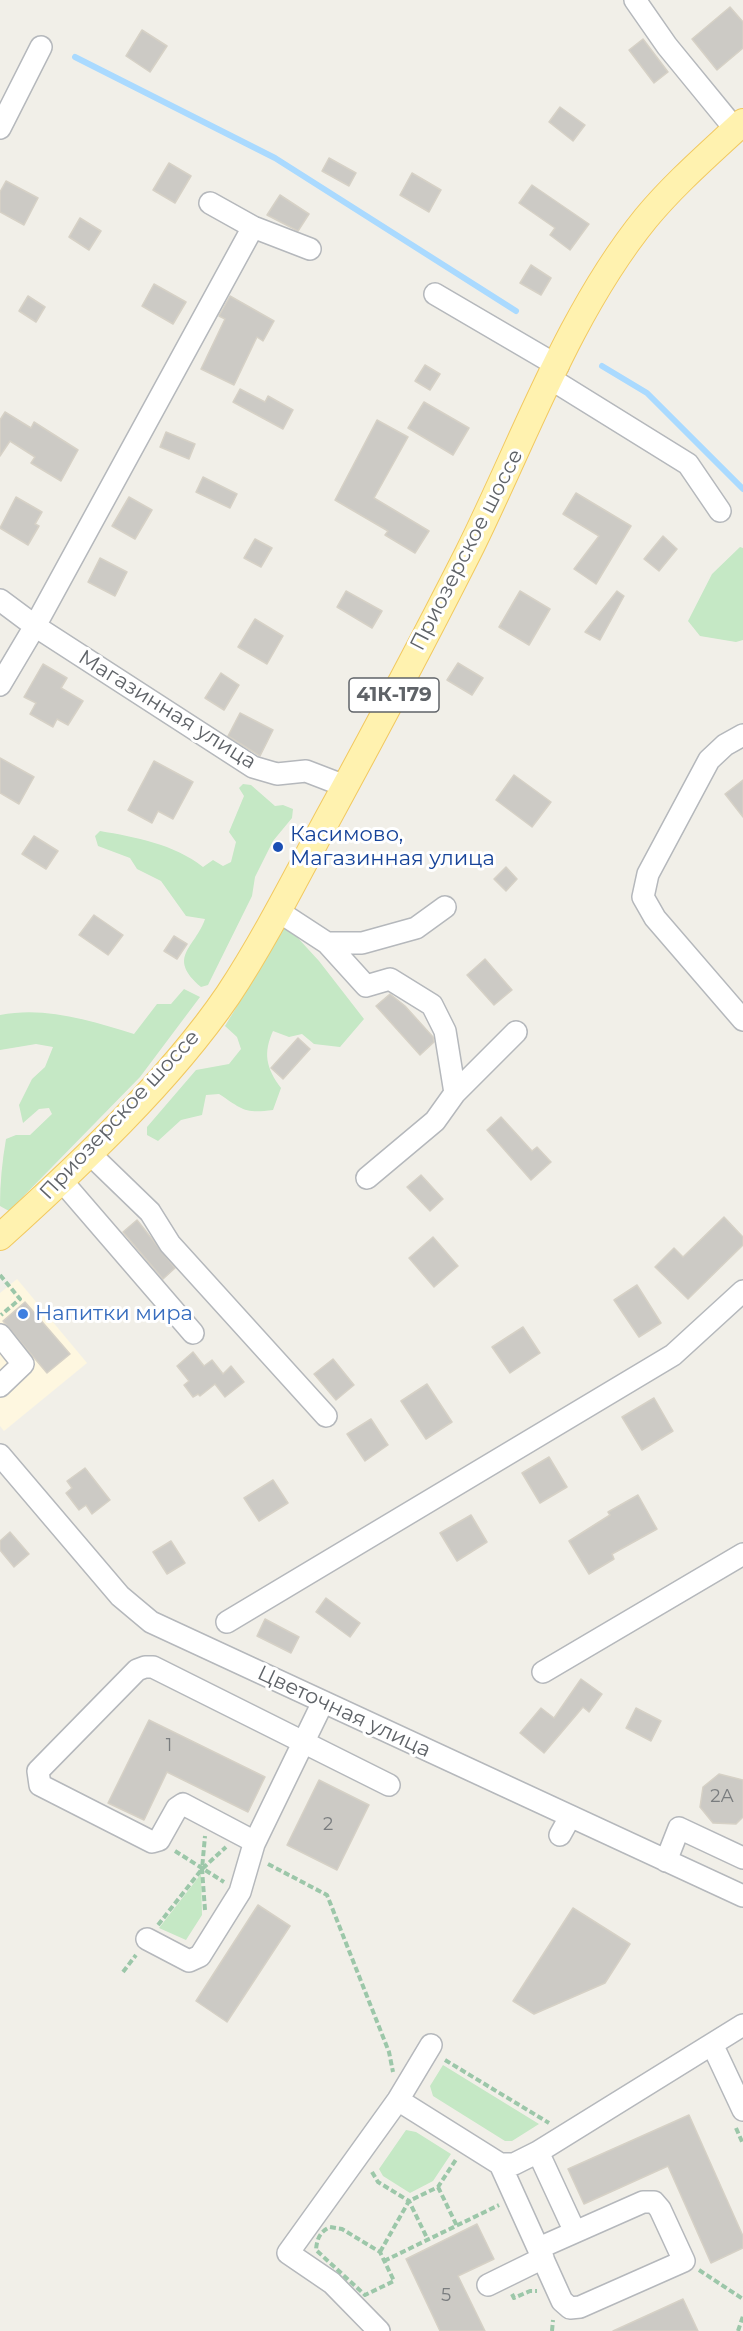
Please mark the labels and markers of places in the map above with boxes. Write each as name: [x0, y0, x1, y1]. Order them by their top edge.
place label: Касимово, Магазинная улица: [290, 822, 495, 872]
marker: Касимово, Магазинная улица: [271, 840, 285, 854]
place label: Напитки мира: [35, 1301, 193, 1327]
marker: Напитки мира: [16, 1307, 30, 1321]

